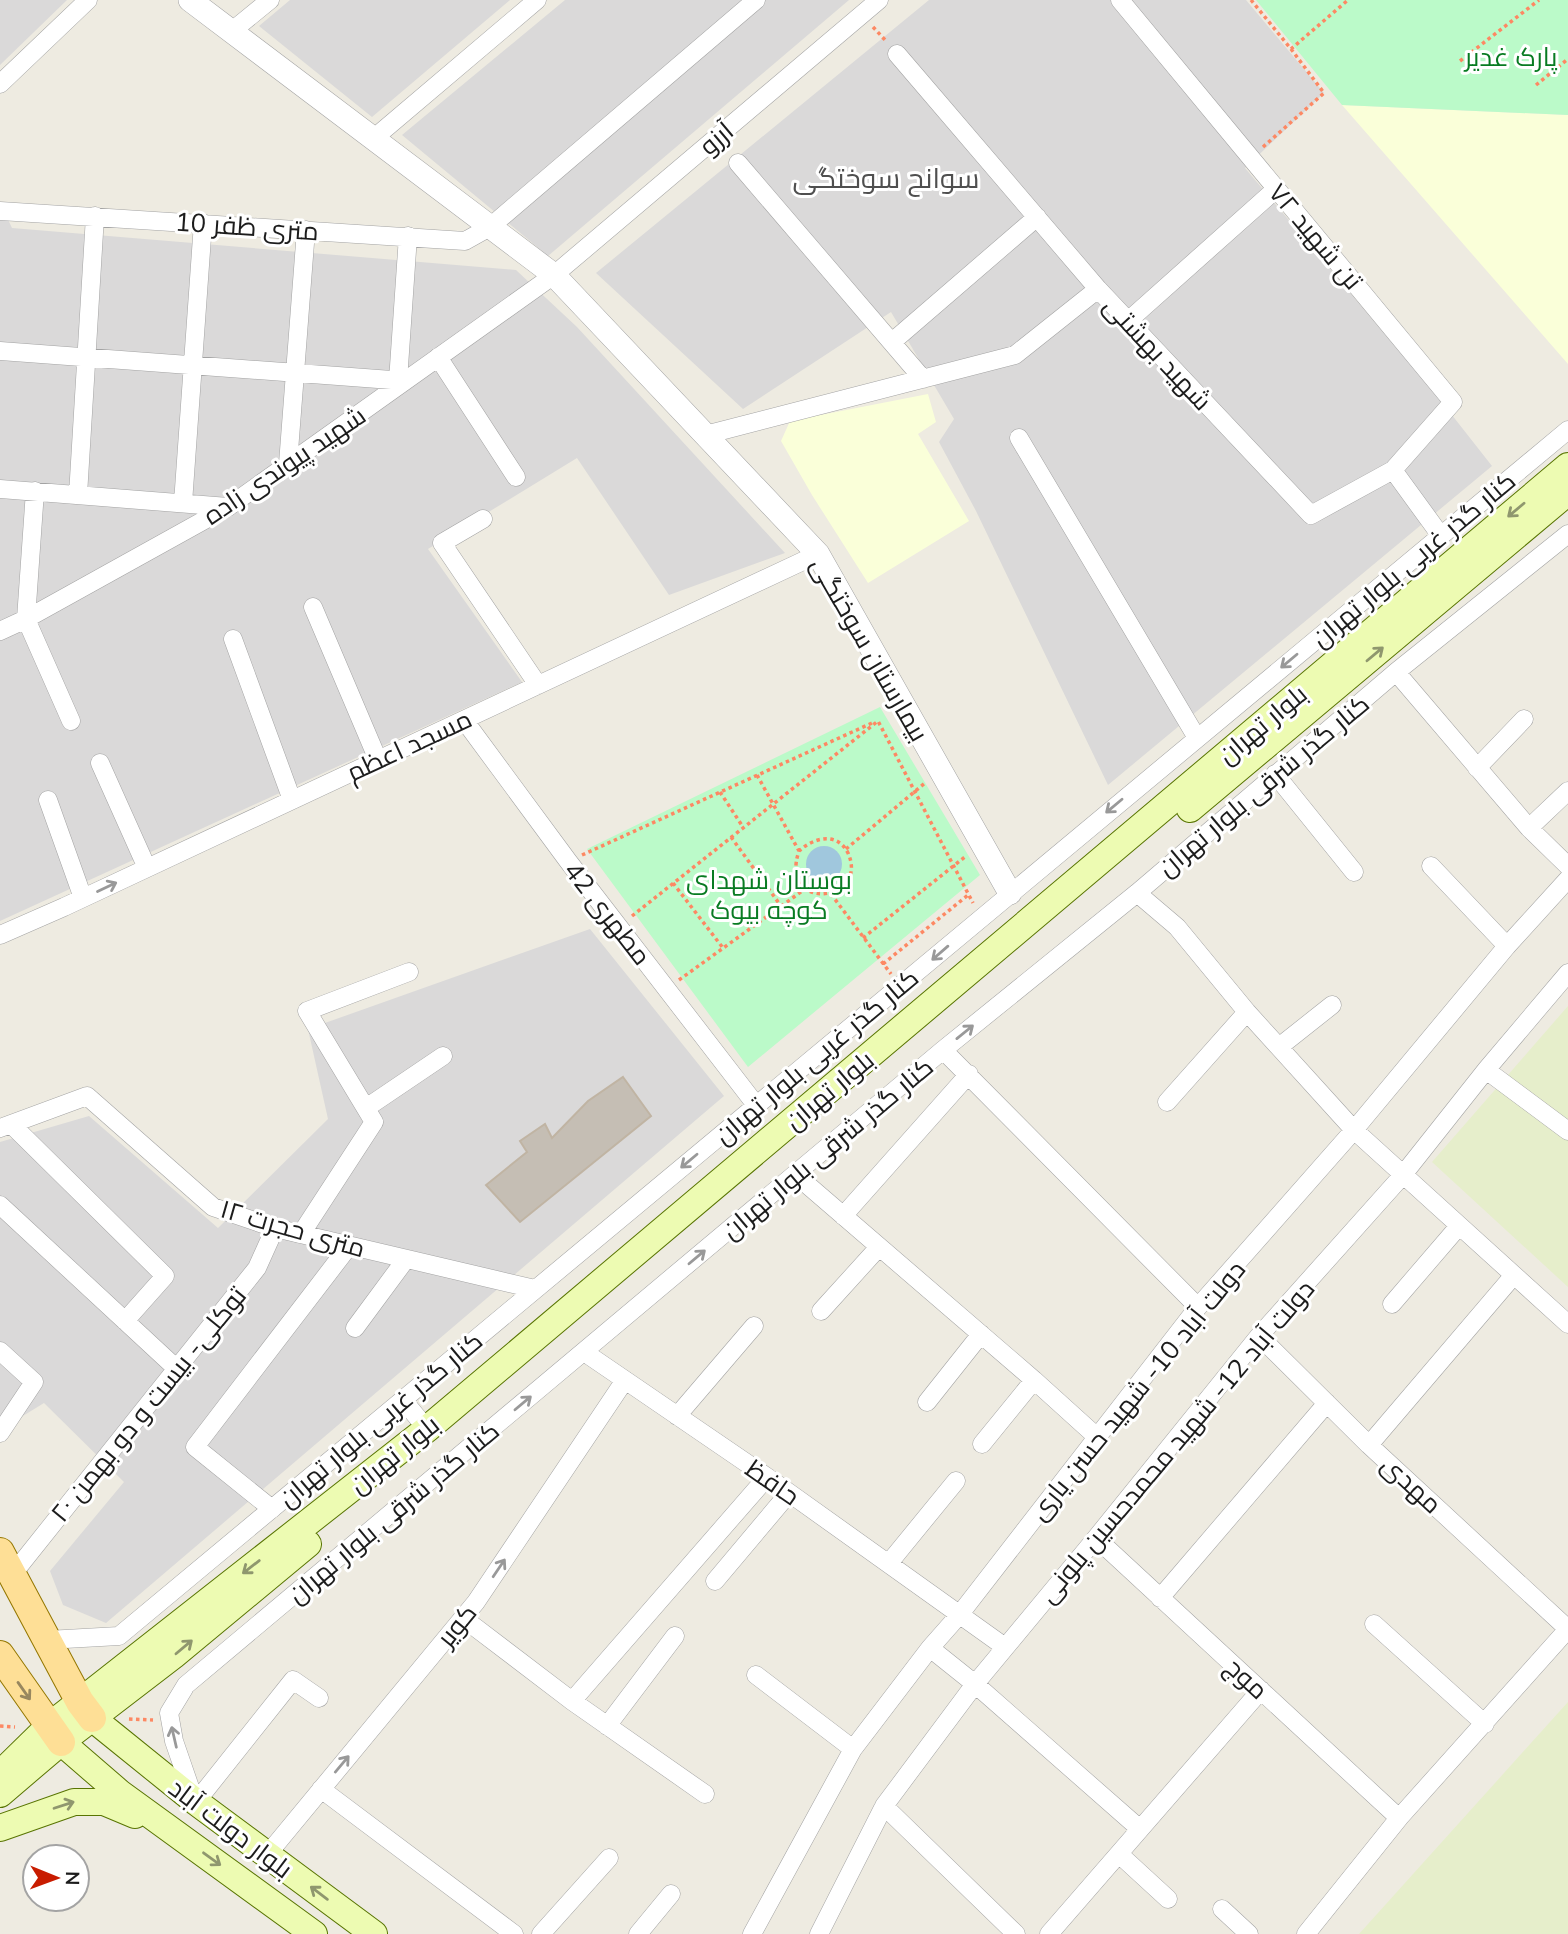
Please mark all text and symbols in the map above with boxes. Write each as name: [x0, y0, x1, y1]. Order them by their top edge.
park label: پارک غدیر: [1463, 40, 1557, 74]
street label: آرزو: [692, 114, 740, 162]
district label: سوانح سوختگی: [793, 160, 979, 197]
street label: ۷۲ تن شهید: [1262, 176, 1370, 296]
street label: 10 متری ظفر: [174, 205, 320, 247]
street label: شهید بهشتی: [1097, 289, 1219, 417]
street label: شهید پیوندی زاده: [196, 398, 372, 532]
street label: کنار گذر غربی بلوار تهران: [1304, 464, 1522, 654]
one-way arrow: [1507, 502, 1525, 518]
street label: بیمارستان سوختگی: [804, 551, 936, 747]
one-way arrow: [1366, 646, 1384, 661]
one-way arrow: [1281, 654, 1299, 669]
street label: بلوار تهران: [1210, 677, 1314, 771]
street label: کنار گذر شرقی بلوار تهران: [1150, 687, 1376, 883]
street label: مسجد اعظم: [341, 702, 478, 790]
one-way arrow: [1105, 798, 1123, 814]
street label: مطهری 42: [557, 855, 659, 971]
park label: بوستان شهدای کوچه بیوک: [686, 863, 852, 927]
one-way arrow: [96, 880, 117, 893]
one-way arrow: [931, 945, 949, 961]
street label: کنار گذر غربی بلوار تهران: [708, 961, 924, 1151]
one-way arrow: [956, 1024, 974, 1040]
street label: بلوار تهران: [778, 1044, 880, 1136]
street label: کنار گذر شرقی بلوار تهران: [714, 1050, 940, 1246]
one-way arrow: [681, 1153, 699, 1168]
street label: ۱۲ متری حجرت: [217, 1192, 369, 1264]
one-way arrow: [688, 1249, 706, 1265]
street label: دولت آباد 10- شهید حسن یاری: [1022, 1253, 1252, 1527]
street label: دولت آباد 12- شهید محمدحسین پلونی: [1031, 1273, 1322, 1610]
street label: توکلی- بیست و دو بهمن ۲۰: [43, 1280, 253, 1528]
street label: کنار گذر غربی بلوار تهران: [272, 1324, 488, 1514]
one-way arrow: [513, 1395, 531, 1411]
street label: بلوار تهران: [343, 1408, 445, 1500]
street label: کنار گذر شرقی بلوار تهران: [280, 1414, 506, 1610]
street label: مهدی: [1375, 1448, 1449, 1520]
street label: حافظ: [740, 1452, 806, 1512]
one-way arrow: [492, 1558, 506, 1578]
one-way arrow: [242, 1559, 261, 1574]
street label: کویر: [427, 1597, 483, 1655]
one-way arrow: [175, 1639, 193, 1655]
street label: موج: [1218, 1650, 1275, 1707]
one-way arrow: [17, 1681, 31, 1700]
one-way arrow: [167, 1726, 180, 1749]
one-way arrow: [334, 1756, 350, 1774]
street label: بلوار دولت آباد: [163, 1771, 299, 1885]
one-way arrow: [53, 1798, 75, 1811]
north arrow: [21, 1843, 91, 1913]
one-way arrow: [202, 1851, 221, 1866]
text: N: [61, 1871, 85, 1886]
one-way arrow: [310, 1886, 329, 1901]

